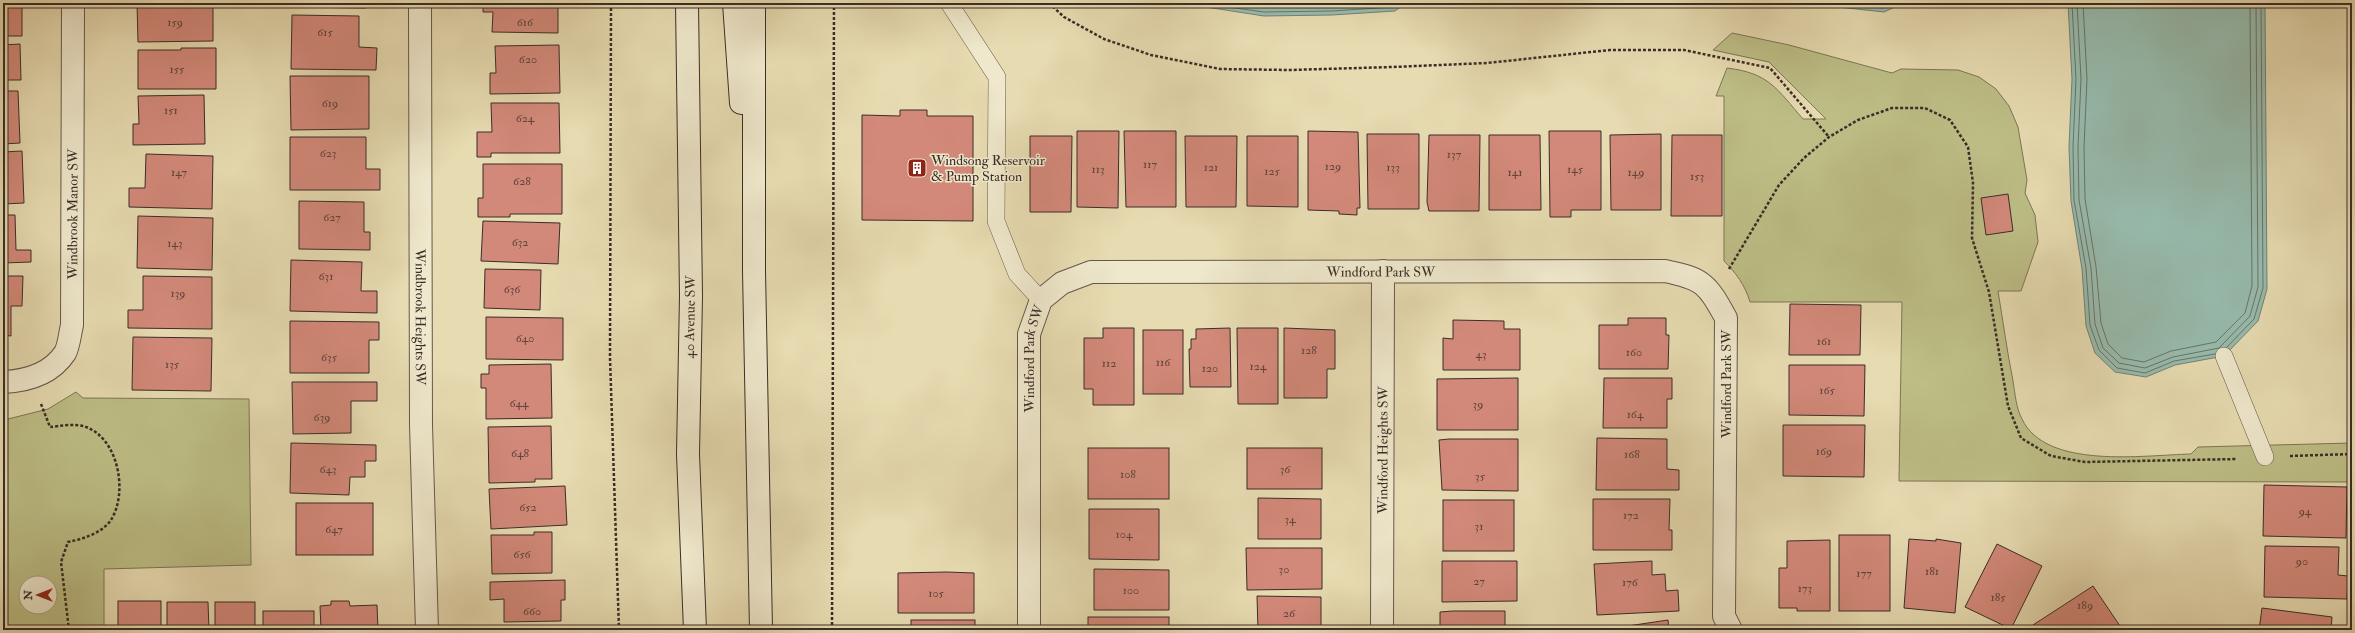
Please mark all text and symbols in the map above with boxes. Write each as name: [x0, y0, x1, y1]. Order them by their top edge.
house number: 159: [167, 15, 183, 30]
house number: 616: [517, 15, 534, 30]
house number: 615: [317, 25, 333, 40]
house number: 620: [519, 52, 537, 67]
house number: 155: [170, 62, 185, 77]
house number: 619: [322, 96, 338, 111]
house number: 151: [164, 103, 178, 118]
house number: 624: [516, 111, 535, 126]
house number: 623: [320, 146, 336, 161]
house number: 137: [1447, 147, 1462, 162]
street label: Windbrook Manor SW: [64, 148, 81, 280]
place label: Windsong Reservoir & Pump Station: [930, 152, 1046, 186]
building icon: Windsong Reservoir & Pump Station: [906, 157, 928, 179]
house number: 117: [1143, 157, 1158, 172]
house number: 129: [1325, 159, 1341, 174]
house number: 121: [1204, 160, 1218, 175]
house number: 133: [1386, 160, 1400, 175]
house number: 113: [1091, 162, 1105, 177]
house number: 145: [1567, 162, 1584, 177]
house number: 125: [1264, 164, 1281, 179]
house number: 147: [171, 165, 187, 180]
house number: 141: [1507, 165, 1523, 180]
house number: 149: [1628, 165, 1644, 180]
house number: 153: [1690, 169, 1704, 184]
house number: 628: [513, 174, 531, 189]
house number: 627: [323, 210, 341, 225]
house number: 632: [512, 235, 528, 250]
house number: 143: [167, 236, 183, 251]
street label: Windbrook Heights SW: [412, 248, 429, 386]
street label: Windford Park SW: [1326, 263, 1436, 280]
house number: 631: [319, 269, 333, 284]
street label: 40 Avenue SW: [681, 275, 699, 359]
house number: 636: [504, 282, 521, 297]
house number: 139: [170, 286, 186, 301]
street label: Windford Park SW: [1021, 302, 1047, 413]
street label: Windford Park SW: [1718, 329, 1735, 439]
house number: 640: [516, 331, 534, 346]
house number: 161: [1817, 334, 1831, 349]
house number: 128: [1301, 343, 1317, 358]
house number: 160: [1626, 345, 1642, 360]
house number: 43: [1475, 347, 1487, 362]
house number: 635: [321, 350, 338, 365]
house number: 116: [1156, 355, 1171, 370]
house number: 112: [1102, 356, 1116, 371]
house number: 135: [165, 357, 180, 372]
house number: 124: [1250, 359, 1267, 374]
house number: 120: [1202, 361, 1218, 376]
house number: 165: [1819, 383, 1835, 398]
street label: Windford Heights SW: [1374, 385, 1391, 515]
house number: 644: [510, 396, 529, 411]
house number: 39: [1473, 397, 1483, 412]
house number: 164: [1627, 407, 1644, 422]
house number: 639: [314, 410, 330, 425]
house number: 169: [1816, 444, 1832, 459]
house number: 648: [511, 446, 529, 461]
house number: 168: [1624, 447, 1640, 462]
house number: 643: [319, 462, 337, 477]
house number: 36: [1280, 462, 1291, 477]
house number: 108: [1120, 467, 1136, 482]
house number: 35: [1475, 469, 1486, 484]
house number: 652: [519, 500, 537, 515]
house number: 94: [2298, 504, 2312, 519]
house number: 172: [1623, 508, 1639, 523]
house number: 34: [1284, 512, 1296, 527]
house number: 31: [1475, 519, 1483, 534]
house number: 647: [325, 522, 343, 537]
house number: 104: [1116, 527, 1133, 542]
house number: 656: [513, 547, 532, 562]
house number: 90: [2295, 554, 2308, 569]
house number: 30: [1279, 562, 1289, 577]
house number: 181: [1925, 564, 1939, 579]
house number: 177: [1856, 566, 1872, 581]
house number: 27: [1473, 574, 1485, 589]
north arrow: [18, 575, 58, 615]
house number: 176: [1622, 575, 1639, 590]
house number: 173: [1798, 581, 1812, 596]
house number: 100: [1123, 583, 1139, 598]
house number: 105: [928, 586, 945, 601]
text: N: [22, 589, 35, 601]
house number: 185: [1990, 590, 2006, 605]
house number: 189: [2077, 598, 2093, 613]
house number: 660: [523, 604, 541, 619]
house number: 26: [1283, 606, 1296, 621]

